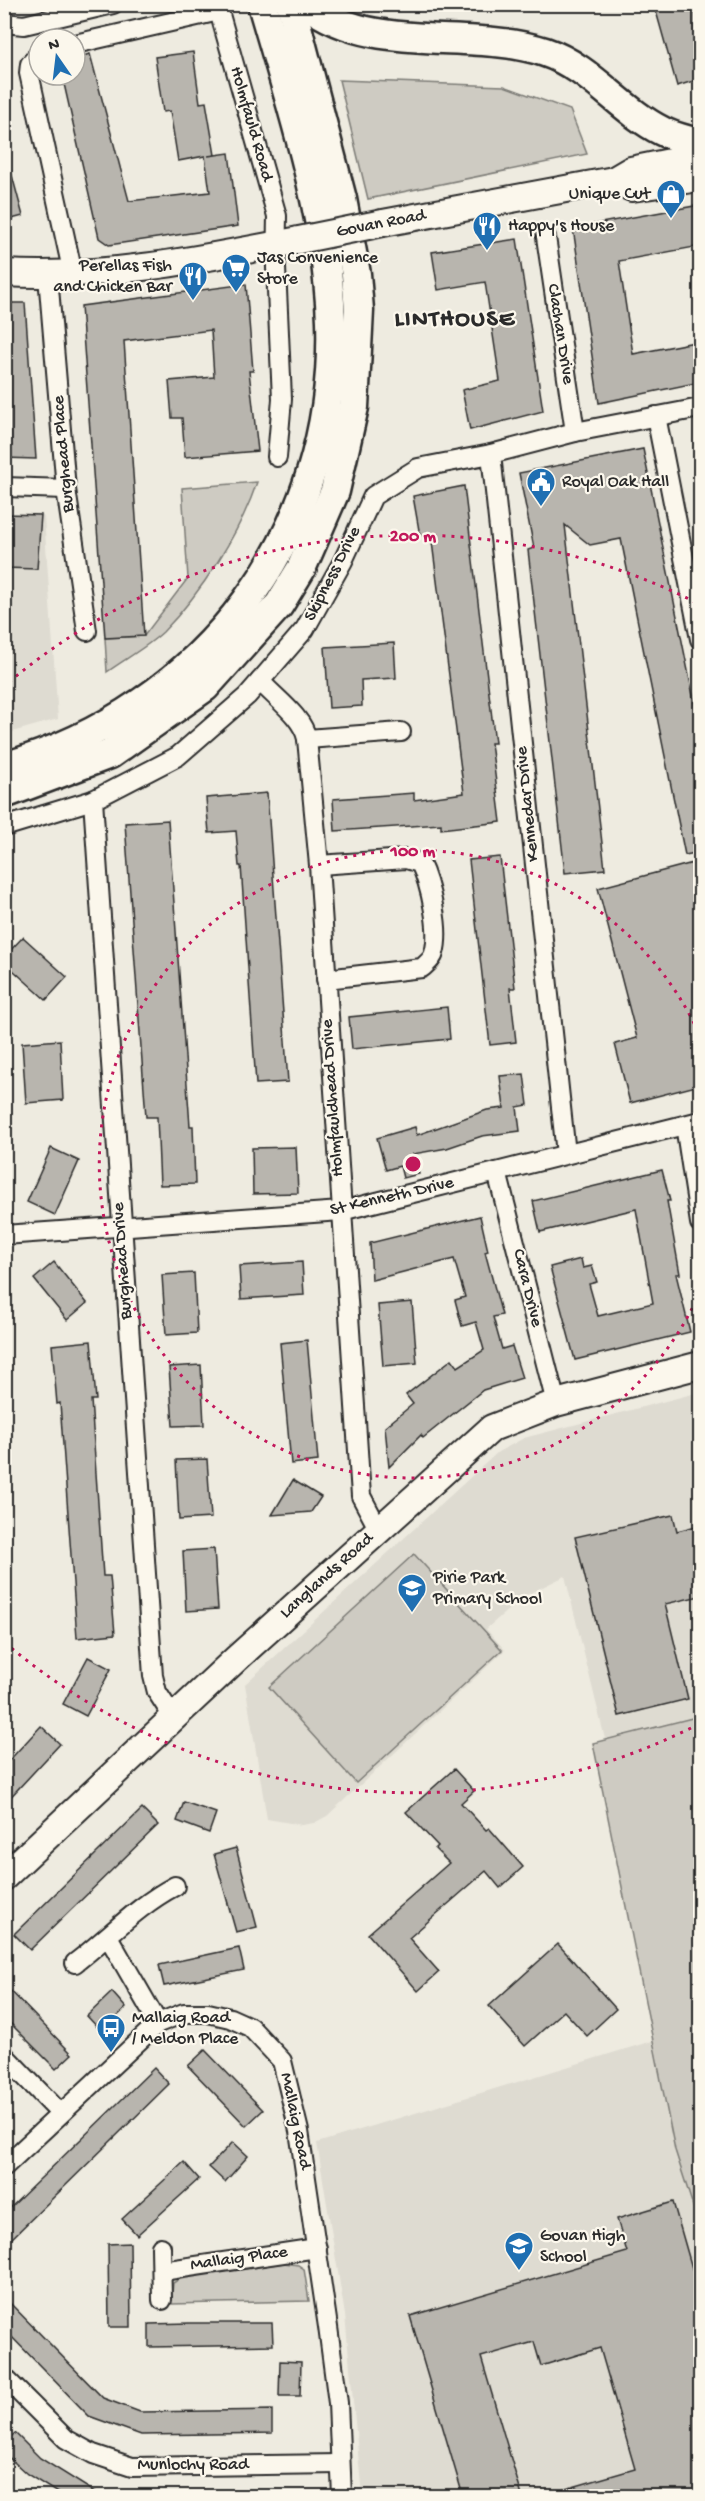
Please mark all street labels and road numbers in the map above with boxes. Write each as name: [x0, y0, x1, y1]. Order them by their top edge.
street label: Holmfauld Road: [225, 64, 278, 185]
street label: Govan Road: [334, 205, 429, 243]
street label: Clachan Drive: [542, 282, 578, 386]
street label: Burghead Place: [48, 394, 80, 514]
street label: Skipness Drive: [300, 522, 366, 625]
street label: Kennedar Drive: [511, 745, 545, 863]
street label: Holmfauldhead Drive: [317, 1018, 349, 1177]
street label: St Kenneth Drive: [328, 1172, 456, 1221]
street label: Burghead Drive: [108, 1201, 138, 1321]
street label: Cara Drive: [507, 1247, 547, 1330]
street label: Langlands Road: [276, 1528, 379, 1623]
street label: Mallaig Road: [275, 2071, 316, 2173]
street label: Mallaig Place: [189, 2242, 290, 2276]
street label: Munlochy Road: [137, 2455, 250, 2476]

